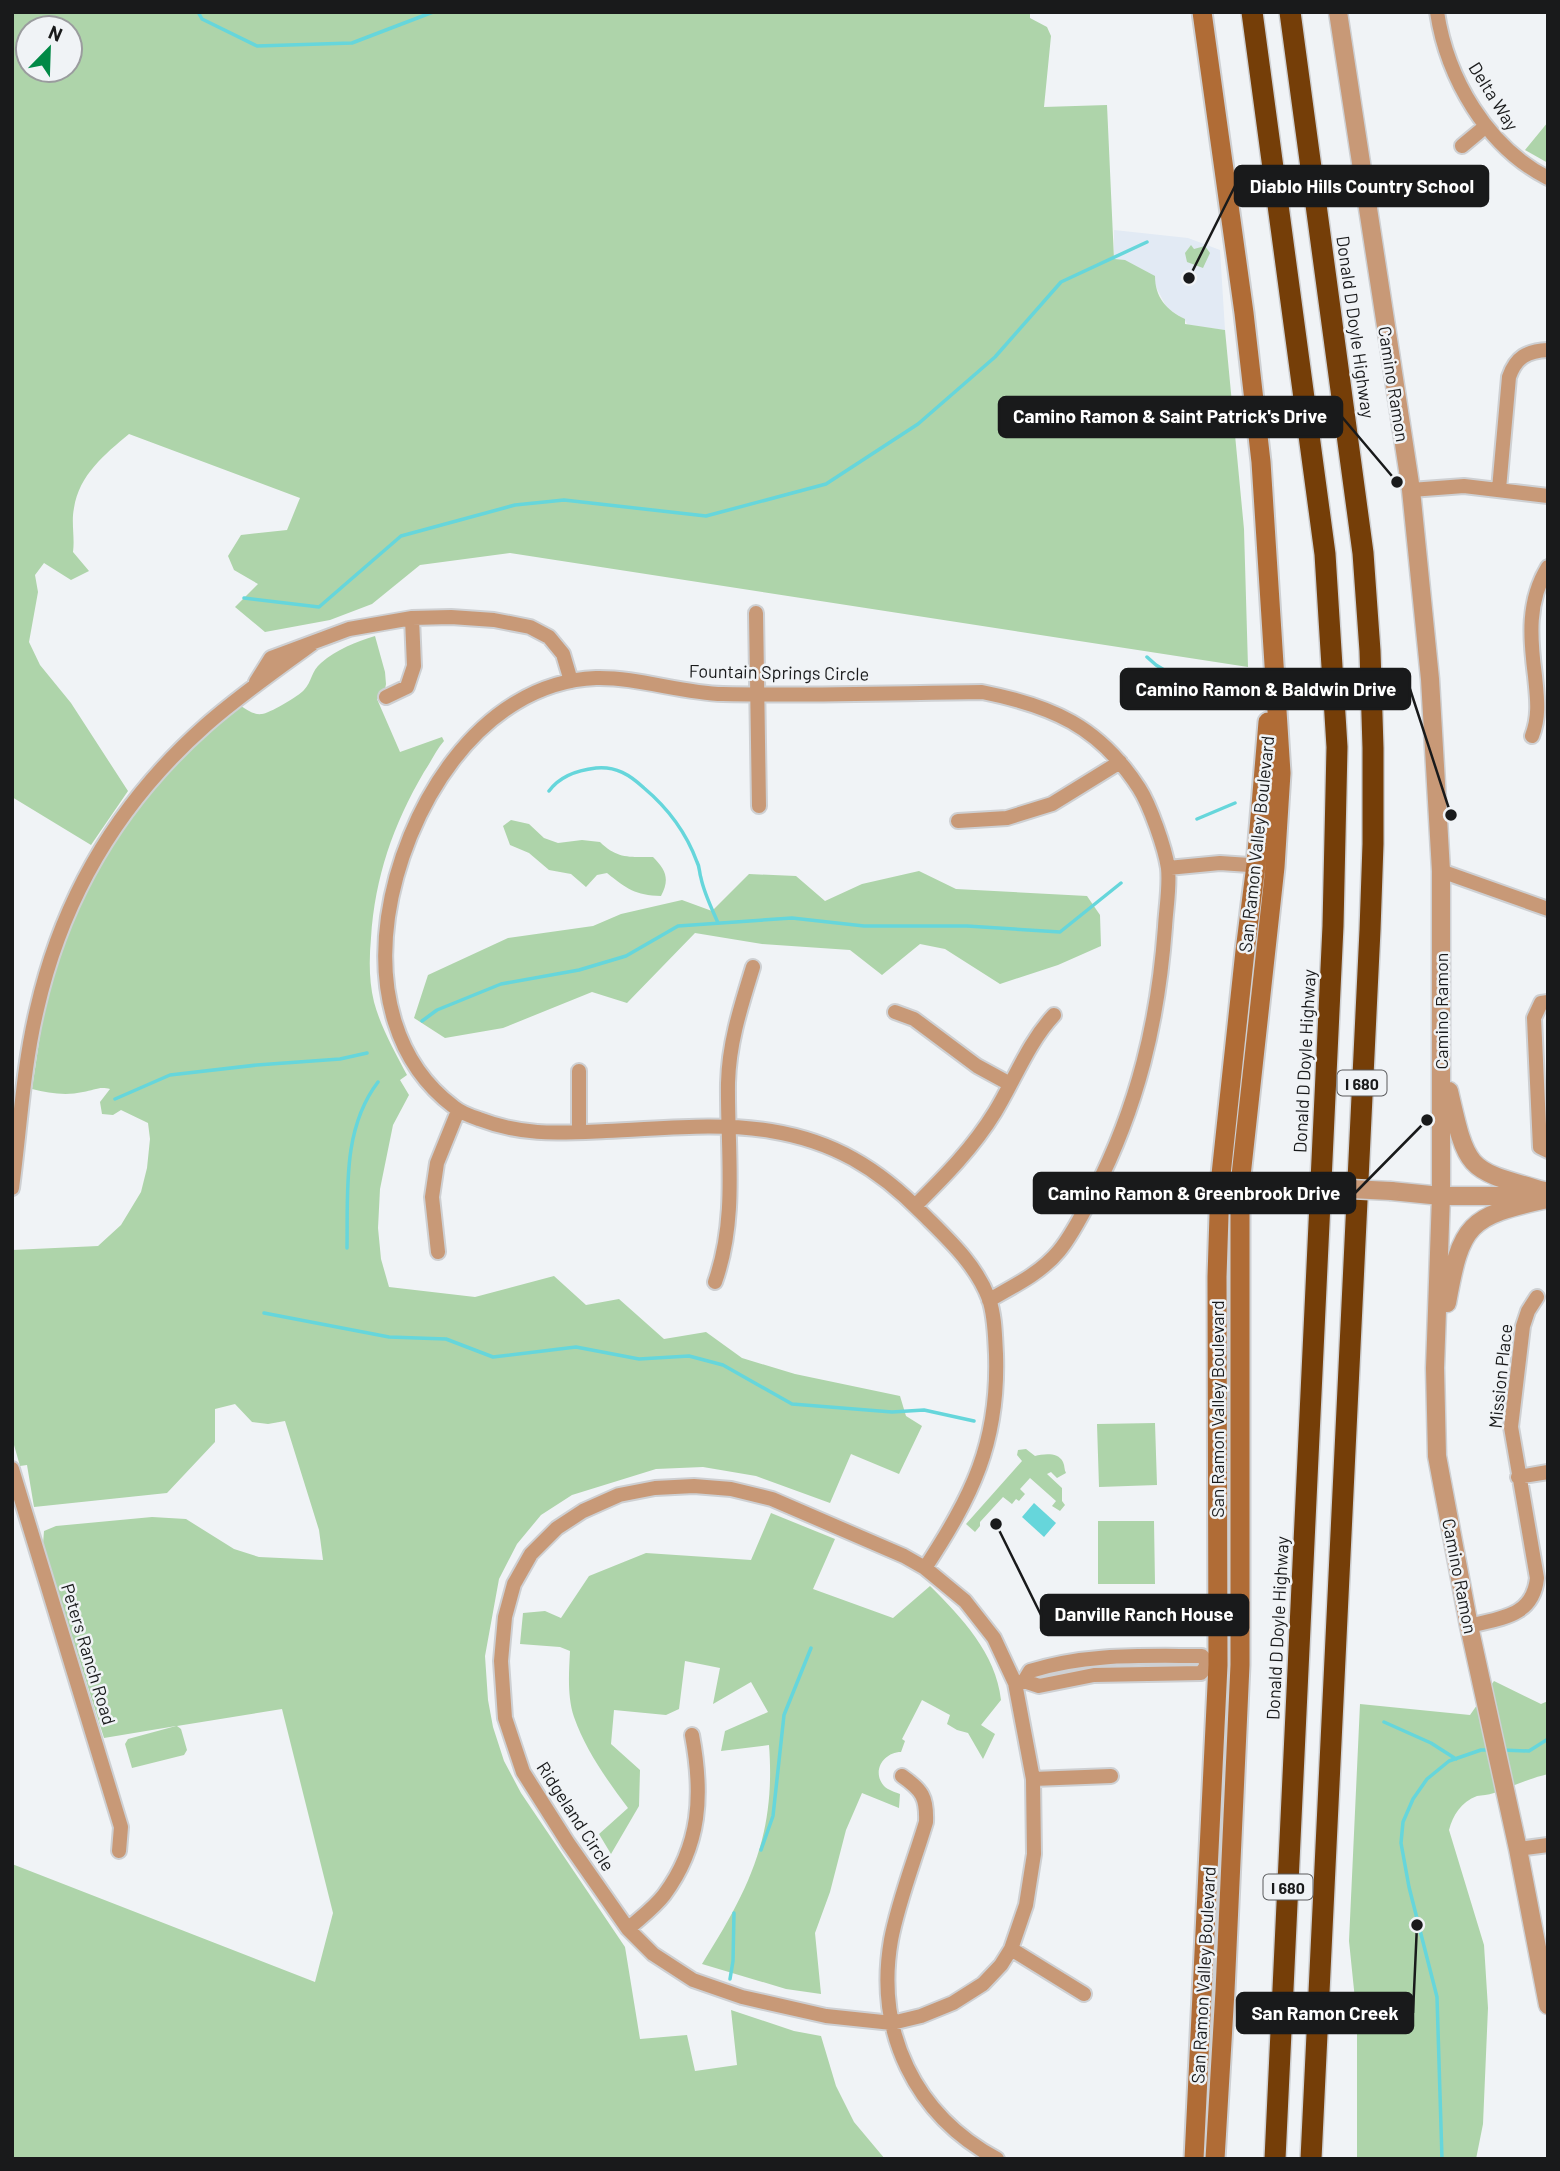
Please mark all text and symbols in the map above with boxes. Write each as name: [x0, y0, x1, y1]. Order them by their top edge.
north arrow: [14, 14, 84, 84]
text: N: [46, 20, 66, 46]
street label: Delta Way: [1464, 58, 1524, 134]
callout: Diablo Hills Country School: [1235, 166, 1488, 206]
text: Diablo Hills Country School: [1250, 174, 1474, 197]
street label: Donald D Doyle Highway: [1332, 234, 1380, 420]
street label: Camino Ramon: [1374, 325, 1414, 443]
callout: Camino Ramon & Saint Patrick's Drive: [999, 397, 1342, 437]
text: Camino Ramon & Saint Patrick's Drive: [1013, 404, 1327, 427]
street label: Fountain Springs Circle: [689, 659, 869, 685]
callout: Camino Ramon & Baldwin Drive: [1121, 669, 1410, 709]
text: Camino Ramon & Baldwin Drive: [1136, 677, 1397, 700]
street label: San Ramon Valley Boulevard: [1234, 735, 1278, 953]
street label: Camino Ramon: [1430, 953, 1452, 1069]
street label: Donald D Doyle Highway: [1288, 969, 1320, 1153]
road number: I 680: [1338, 1070, 1386, 1096]
callout: Camino Ramon & Greenbrook Drive: [1034, 1173, 1355, 1213]
text: Camino Ramon & Greenbrook Drive: [1048, 1181, 1340, 1204]
street label: San Ramon Valley Boulevard: [1206, 1300, 1228, 1518]
street label: Mission Place: [1484, 1323, 1516, 1429]
street label: Camino Ramon: [1438, 1516, 1482, 1636]
street label: Donald D Doyle Highway: [1261, 1536, 1293, 1720]
street label: Peters Ranch Road: [57, 1581, 121, 1727]
callout: Danville Ranch House: [1041, 1595, 1248, 1635]
text: Danville Ranch House: [1054, 1602, 1234, 1625]
street label: Ridgeland Circle: [532, 1757, 620, 1875]
street label: San Ramon Valley Boulevard: [1186, 1866, 1220, 2084]
road number: I 680: [1264, 1874, 1312, 1899]
callout: San Ramon Creek: [1237, 1993, 1413, 2033]
text: San Ramon Creek: [1251, 2001, 1399, 2024]

